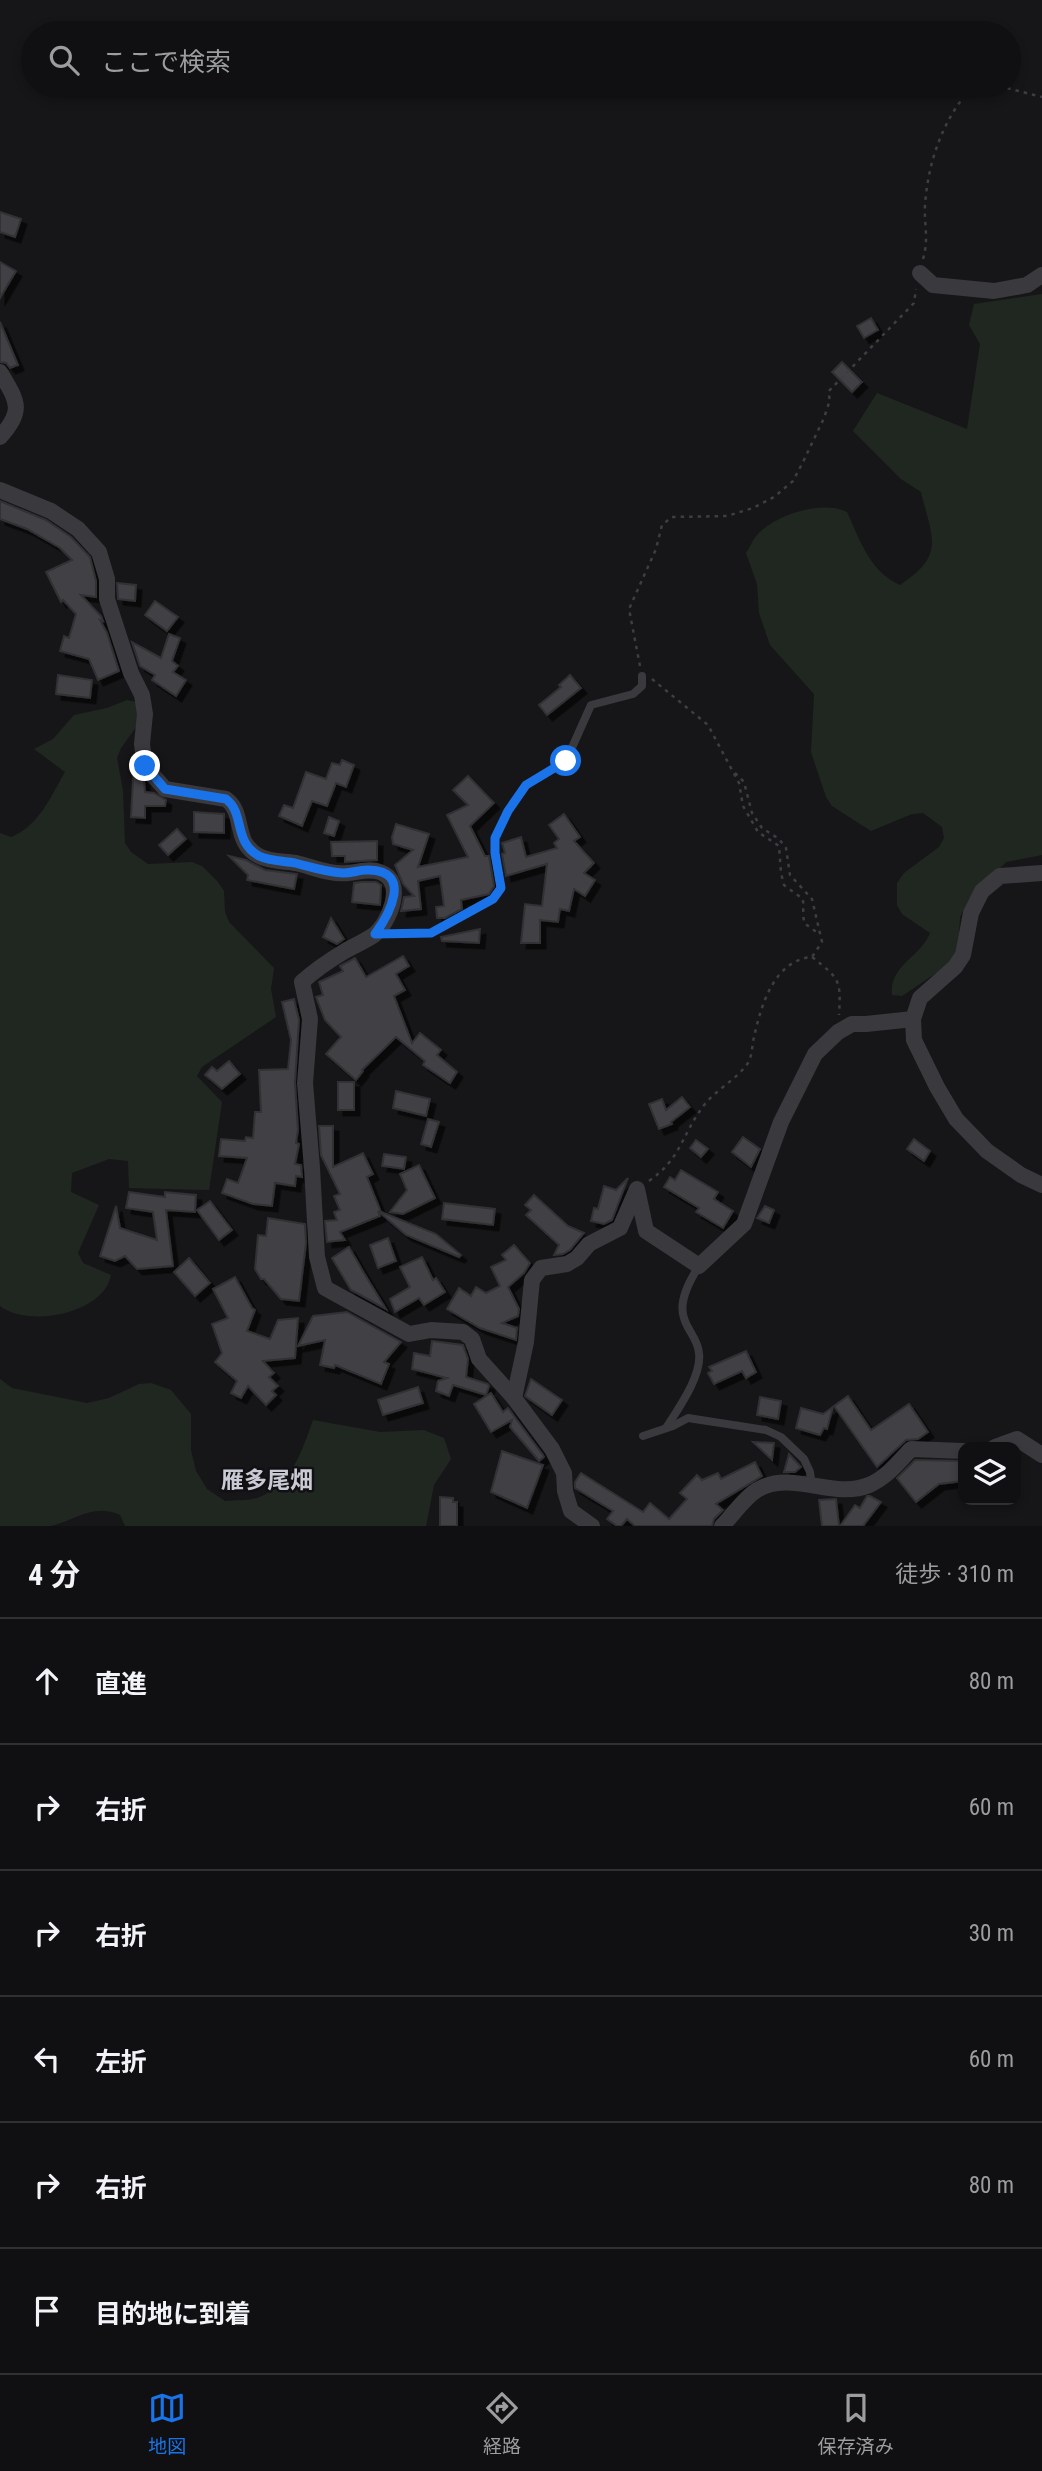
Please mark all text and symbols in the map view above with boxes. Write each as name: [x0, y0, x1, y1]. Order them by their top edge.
search box: [21, 21, 1021, 98]
icon: search: [45, 41, 83, 79]
text: ここで検索: [101, 47, 231, 77]
route start: [550, 745, 581, 776]
route end: [129, 750, 160, 781]
map controls: [958, 1442, 1021, 1505]
button: layers: [958, 1442, 1021, 1505]
district label: 雁多尾畑: [221, 1467, 313, 1494]
text: 4 分: [28, 1557, 80, 1592]
text: 徒歩 · 310 m: [895, 1561, 1014, 1588]
icon: ahead: [28, 1662, 66, 1700]
text: 80 m: [969, 1668, 1014, 1695]
text: 直進: [95, 1669, 147, 1699]
icon: right: [28, 1788, 66, 1826]
text: 60 m: [969, 1794, 1014, 1821]
text: 右折: [95, 1795, 147, 1825]
icon: right: [28, 1914, 66, 1952]
text: 30 m: [969, 1920, 1014, 1947]
text: 右折: [95, 1921, 147, 1951]
icon: left: [28, 2040, 66, 2078]
text: 60 m: [969, 2046, 1014, 2073]
text: 左折: [95, 2047, 147, 2077]
icon: right: [28, 2166, 66, 2204]
text: 80 m: [969, 2172, 1014, 2199]
text: 右折: [95, 2173, 147, 2203]
icon: arrive: [28, 2292, 66, 2330]
text: 目的地に到着: [95, 2299, 251, 2329]
tab: 地図: [148, 2389, 186, 2458]
tab: 経路: [483, 2389, 521, 2458]
tab: 保存済み: [818, 2389, 894, 2458]

